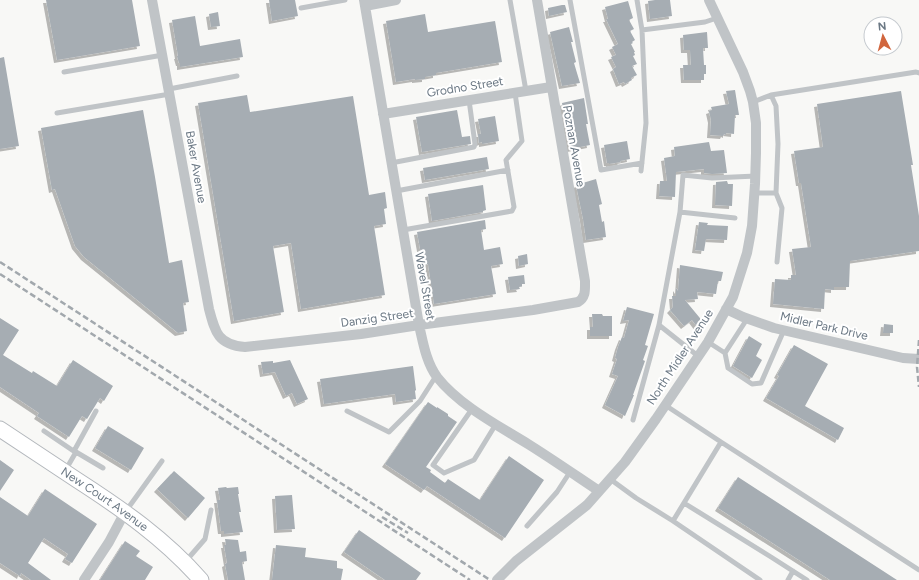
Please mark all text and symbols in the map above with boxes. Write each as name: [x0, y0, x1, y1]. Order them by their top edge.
north arrow: [863, 16, 903, 56]
text: N: [877, 20, 887, 33]
street label: Grodno Street: [426, 74, 505, 100]
street label: Poznan Avenue: [560, 104, 588, 188]
street label: Baker Avenue: [183, 130, 209, 205]
street label: Wavel Street: [412, 251, 438, 322]
street label: Danzig Street: [340, 306, 415, 330]
street label: North Midler Avenue: [644, 306, 716, 407]
street label: Midler Park Drive: [779, 309, 870, 343]
street label: New Court Avenue: [58, 464, 151, 535]

